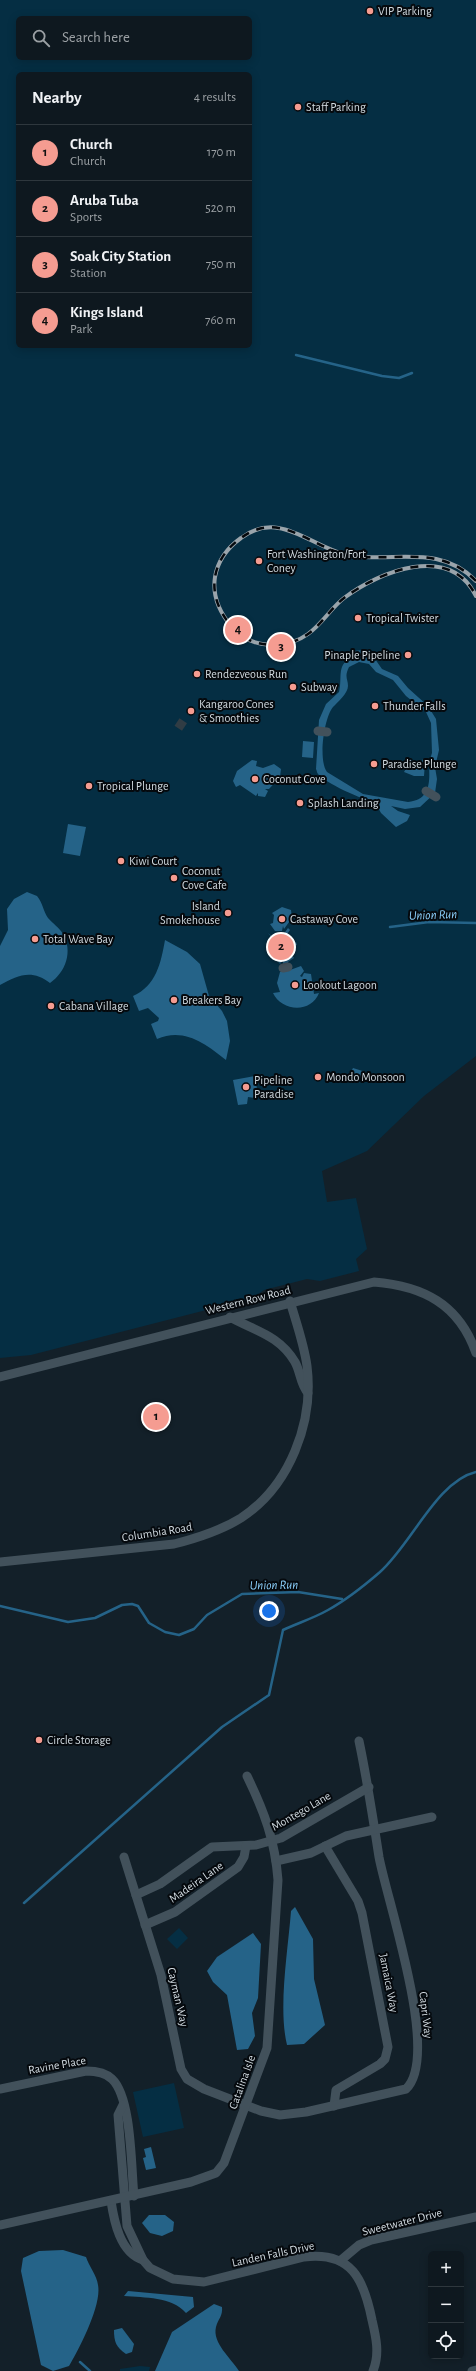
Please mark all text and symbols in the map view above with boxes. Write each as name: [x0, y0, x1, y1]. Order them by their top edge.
place label: VIP Parking: [378, 5, 432, 17]
marker: VIP Parking: [365, 6, 375, 16]
search box: [16, 16, 252, 60]
icon: search: [30, 27, 52, 49]
text: Search here: [62, 30, 130, 45]
text: Nearby: [32, 89, 82, 106]
text: 4 results: [194, 91, 236, 104]
place label: Staff Parking: [306, 101, 366, 113]
marker: Staff Parking: [293, 102, 303, 112]
text: Church: [70, 137, 112, 152]
text: 1: [43, 146, 47, 159]
text: 170 m: [207, 146, 236, 159]
text: Church: [70, 155, 106, 168]
text: Aruba Tuba: [70, 193, 139, 208]
text: 2: [42, 202, 48, 215]
text: 520 m: [205, 202, 236, 215]
text: Sports: [70, 211, 102, 224]
text: Soak City Station: [70, 249, 171, 264]
text: 3: [42, 258, 48, 271]
text: 750 m: [206, 258, 236, 271]
text: Station: [70, 267, 107, 280]
text: Kings Island: [70, 305, 143, 320]
text: 4: [42, 314, 48, 327]
text: 760 m: [205, 314, 236, 327]
text: Park: [70, 323, 92, 336]
place label: Fort Washington/Fort Coney: [267, 548, 366, 575]
marker: Fort Washington/Fort Coney: [254, 556, 264, 566]
place label: Tropical Twister: [366, 612, 439, 624]
marker: Tropical Twister: [353, 613, 363, 623]
pin: 4: [225, 615, 251, 645]
pin: 3: [268, 632, 294, 662]
place label: Pinaple Pipeline: [324, 649, 400, 661]
marker: Pinaple Pipeline: [403, 650, 413, 660]
place label: Rendezveous Run: [205, 668, 287, 680]
marker: Rendezveous Run: [192, 669, 202, 679]
place label: Subway: [301, 681, 337, 694]
marker: Subway: [288, 682, 298, 692]
place label: Kangaroo Cones & Smoothies: [199, 698, 274, 724]
place label: Thunder Falls: [383, 700, 446, 712]
marker: Thunder Falls: [370, 701, 380, 711]
marker: Kangaroo Cones & Smoothies: [186, 706, 196, 716]
place label: Paradise Plunge: [382, 758, 457, 770]
marker: Paradise Plunge: [369, 759, 379, 769]
place label: Coconut Cove: [263, 773, 326, 785]
marker: Coconut Cove: [250, 774, 260, 784]
place label: Tropical Plunge: [97, 780, 169, 792]
marker: Tropical Plunge: [84, 781, 94, 791]
place label: Splash Landing: [308, 797, 379, 809]
marker: Splash Landing: [295, 798, 305, 808]
place label: Kiwi Court: [129, 855, 177, 867]
marker: Kiwi Court: [116, 856, 126, 866]
place label: Coconut Cove Cafe: [182, 865, 227, 891]
marker: Coconut Cove Cafe: [169, 873, 179, 883]
place label: Island Smokehouse: [160, 900, 220, 926]
marker: Island Smokehouse: [223, 908, 233, 918]
water label: Union Run: [409, 908, 458, 923]
place label: Castaway Cove: [290, 913, 358, 926]
marker: Castaway Cove: [277, 914, 287, 924]
pin: 2: [268, 932, 294, 962]
place label: Total Wave Bay: [43, 933, 113, 946]
marker: Total Wave Bay: [30, 934, 40, 944]
place label: Lookout Lagoon: [303, 979, 377, 991]
marker: Lookout Lagoon: [290, 980, 300, 990]
place label: Breakers Bay: [182, 994, 241, 1007]
marker: Breakers Bay: [169, 995, 179, 1005]
place label: Cabana Village: [59, 1000, 129, 1012]
marker: Cabana Village: [46, 1001, 56, 1011]
place label: Mondo Monsoon: [326, 1071, 405, 1083]
marker: Mondo Monsoon: [313, 1072, 323, 1082]
place label: Pipeline Paradise: [254, 1074, 294, 1100]
marker: Pipeline Paradise: [241, 1082, 251, 1092]
street label: Western Row Road: [204, 1284, 292, 1316]
pin: 1: [143, 1402, 169, 1432]
street label: Columbia Road: [121, 1521, 193, 1543]
water label: Union Run: [250, 1579, 298, 1592]
your location: [259, 1601, 279, 1621]
place label: Circle Storage: [47, 1734, 111, 1746]
marker: Circle Storage: [34, 1735, 44, 1745]
street label: Montego Lane: [269, 1789, 333, 1833]
street label: Madeira Lane: [167, 1859, 225, 1905]
street label: Jamaica Way: [376, 1953, 401, 2014]
street label: Cayman Way: [164, 1966, 191, 2028]
street label: Capri Way: [416, 1991, 435, 2039]
street label: Catalina Isle: [227, 2053, 257, 2111]
street label: Ravine Place: [27, 2054, 87, 2076]
street label: Sweetwater Drive: [361, 2206, 443, 2238]
street label: Landen Falls Drive: [231, 2239, 315, 2269]
map controls: [428, 2251, 464, 2359]
button: +: [428, 2251, 464, 2287]
button: −: [428, 2287, 464, 2323]
button: locate: [428, 2323, 464, 2359]

